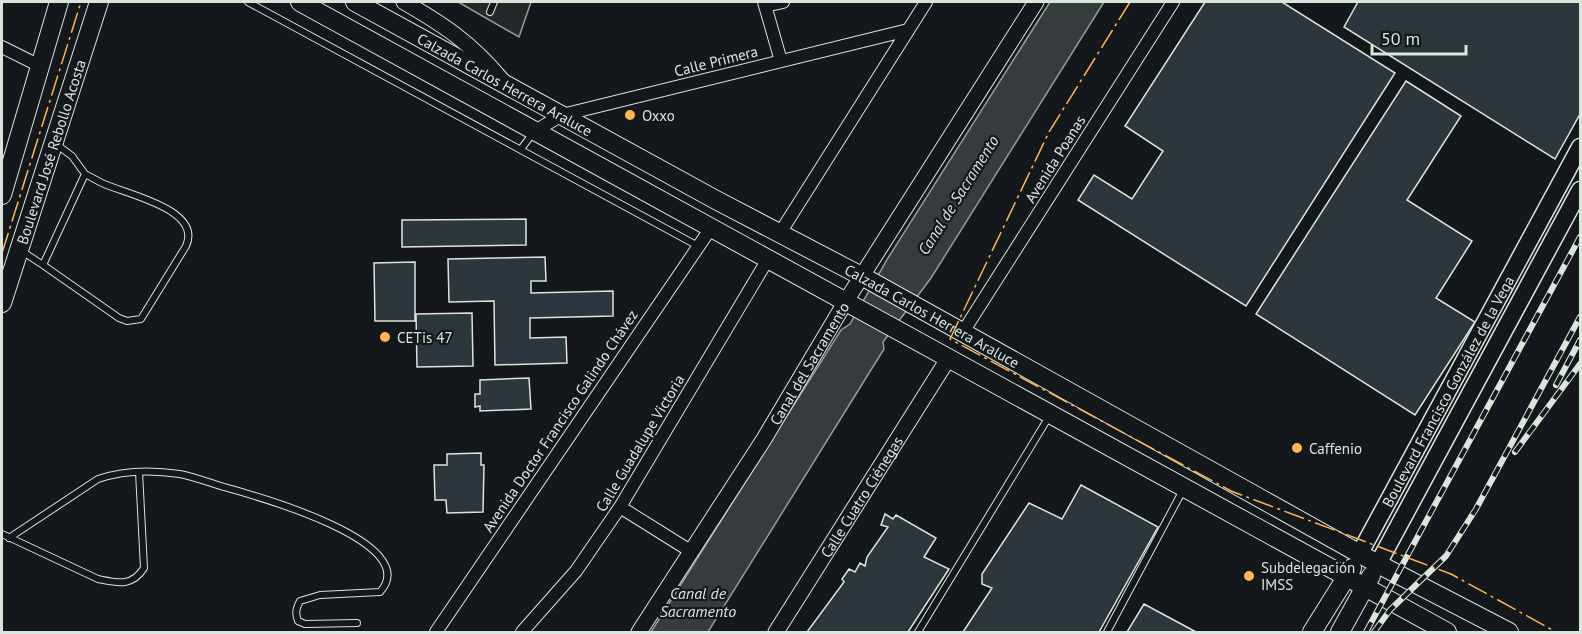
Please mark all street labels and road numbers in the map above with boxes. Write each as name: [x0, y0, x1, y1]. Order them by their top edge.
street label: Calzada Carlos Herrera Araluce: [414, 29, 596, 140]
street label: Calle Primera: [672, 41, 760, 81]
street label: Boulevard José Rebollo Acosta: [12, 57, 89, 247]
street label: Avenida Poanas: [1020, 112, 1090, 206]
street label: Calzada Carlos Herrera Araluce: [842, 260, 1023, 372]
street label: Boulevard Francisco González de la Vega: [1377, 272, 1518, 510]
street label: Canal del Sacramento: [765, 298, 853, 428]
street label: Avenida Doctor Francisco Galindo Chávez: [478, 306, 642, 536]
street label: Calle Guadalupe Victoria: [591, 371, 689, 515]
street label: Calle Cuatro Ciénegas: [816, 432, 907, 561]

